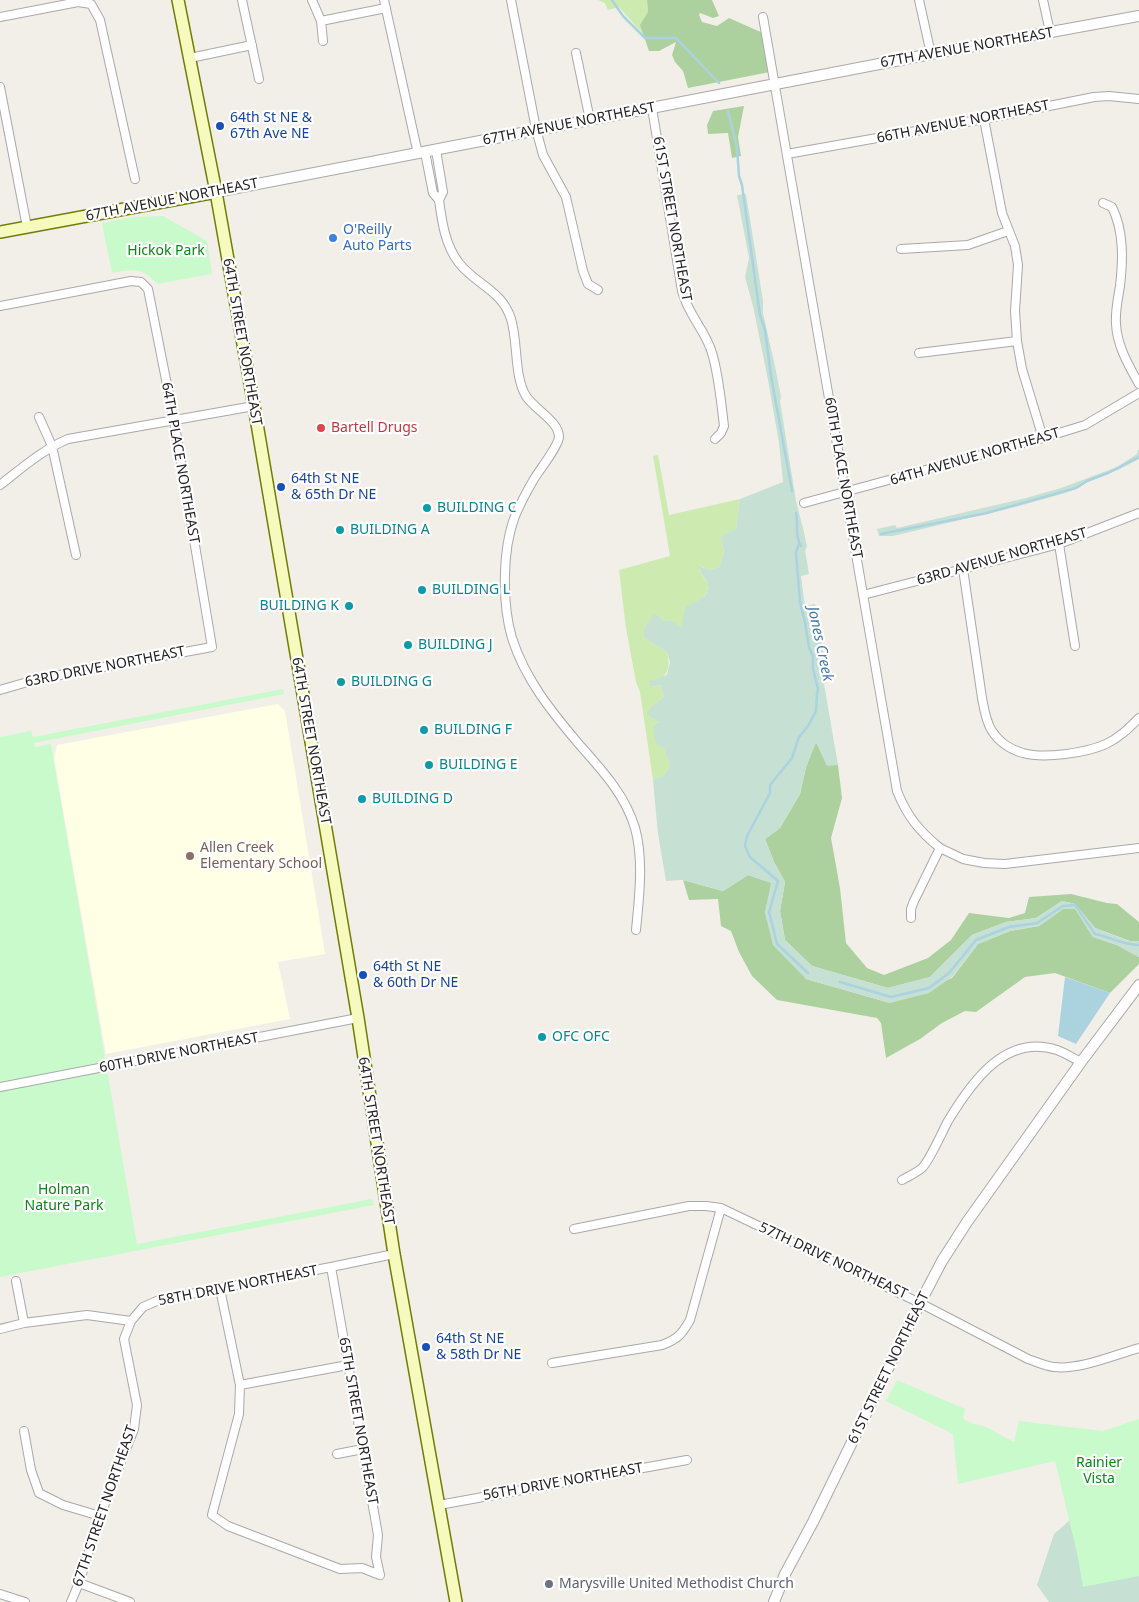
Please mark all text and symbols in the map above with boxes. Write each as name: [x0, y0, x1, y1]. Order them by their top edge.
street label: 67TH AVENUE NORTHEAST: [879, 25, 1055, 71]
street label: 66TH AVENUE NORTHEAST: [875, 97, 1051, 147]
street label: 67TH AVENUE NORTHEAST: [481, 99, 657, 149]
place label: 64th St NE & 67th Ave NE: [230, 110, 312, 142]
marker: 64th St NE & 67th Ave NE: [214, 120, 226, 132]
street label: 61ST STREET NORTHEAST: [649, 135, 695, 303]
street label: 67TH AVENUE NORTHEAST: [84, 175, 260, 225]
place label: O'Reilly Auto Parts: [343, 222, 412, 254]
marker: O'Reilly Auto Parts: [327, 232, 339, 244]
park label: Hickok Park: [127, 243, 205, 259]
street label: 64TH STREET NORTHEAST: [219, 257, 265, 427]
street label: 64TH PLACE NORTHEAST: [158, 381, 202, 545]
street label: 60TH PLACE NORTHEAST: [821, 396, 865, 560]
place label: Bartell Drugs: [331, 420, 418, 436]
marker: Bartell Drugs: [315, 422, 327, 434]
street label: 64TH AVENUE NORTHEAST: [888, 425, 1062, 489]
place label: 64th St NE & 65th Dr NE: [291, 471, 376, 504]
marker: 64th St NE & 65th Dr NE: [275, 481, 287, 493]
place label: BUILDING C: [437, 500, 517, 516]
marker: BUILDING C: [421, 502, 433, 514]
place label: BUILDING A: [350, 522, 430, 538]
marker: BUILDING A: [334, 524, 346, 536]
street label: 63RD AVENUE NORTHEAST: [915, 525, 1089, 589]
place label: BUILDING L: [432, 582, 510, 598]
marker: BUILDING L: [416, 584, 428, 596]
place label: BUILDING K: [259, 598, 339, 614]
marker: BUILDING K: [343, 600, 355, 612]
water label: Jones Creek: [803, 605, 837, 683]
place label: BUILDING J: [418, 637, 493, 653]
marker: BUILDING J: [402, 639, 414, 651]
street label: 63RD DRIVE NORTHEAST: [24, 643, 186, 691]
street label: 64TH STREET NORTHEAST: [288, 656, 334, 826]
place label: BUILDING G: [351, 674, 432, 690]
marker: BUILDING G: [335, 676, 347, 688]
place label: BUILDING F: [434, 722, 512, 738]
marker: BUILDING F: [418, 724, 430, 736]
place label: BUILDING E: [439, 757, 518, 773]
marker: BUILDING E: [423, 759, 435, 771]
place label: BUILDING D: [372, 791, 453, 807]
marker: BUILDING D: [356, 793, 368, 805]
place label: Allen Creek Elementary School: [200, 840, 322, 872]
marker: Allen Creek Elementary School: [184, 850, 196, 862]
place label: 64th St NE & 60th Dr NE: [373, 959, 458, 992]
marker: 64th St NE & 60th Dr NE: [357, 969, 369, 981]
street label: 60TH DRIVE NORTHEAST: [98, 1029, 260, 1077]
place label: OFC OFC: [552, 1029, 610, 1045]
marker: OFC OFC: [536, 1031, 548, 1043]
street label: 64TH STREET NORTHEAST: [354, 1056, 398, 1226]
park label: Holman Nature Park: [25, 1182, 103, 1214]
street label: 57TH DRIVE NORTHEAST: [756, 1219, 910, 1303]
street label: 58TH DRIVE NORTHEAST: [157, 1262, 319, 1310]
street label: 61ST STREET NORTHEAST: [845, 1289, 933, 1447]
place label: 64th St NE & 58th Dr NE: [436, 1331, 521, 1364]
street label: 65TH STREET NORTHEAST: [335, 1336, 381, 1506]
marker: 64th St NE & 58th Dr NE: [420, 1341, 432, 1353]
street label: 67TH STREET NORTHEAST: [69, 1423, 141, 1589]
park label: Rainier Vista: [1076, 1455, 1122, 1488]
street label: 56TH DRIVE NORTHEAST: [482, 1460, 644, 1504]
place label: Marysville United Methodist Church: [559, 1576, 794, 1592]
marker: Marysville United Methodist Church: [543, 1578, 555, 1590]

